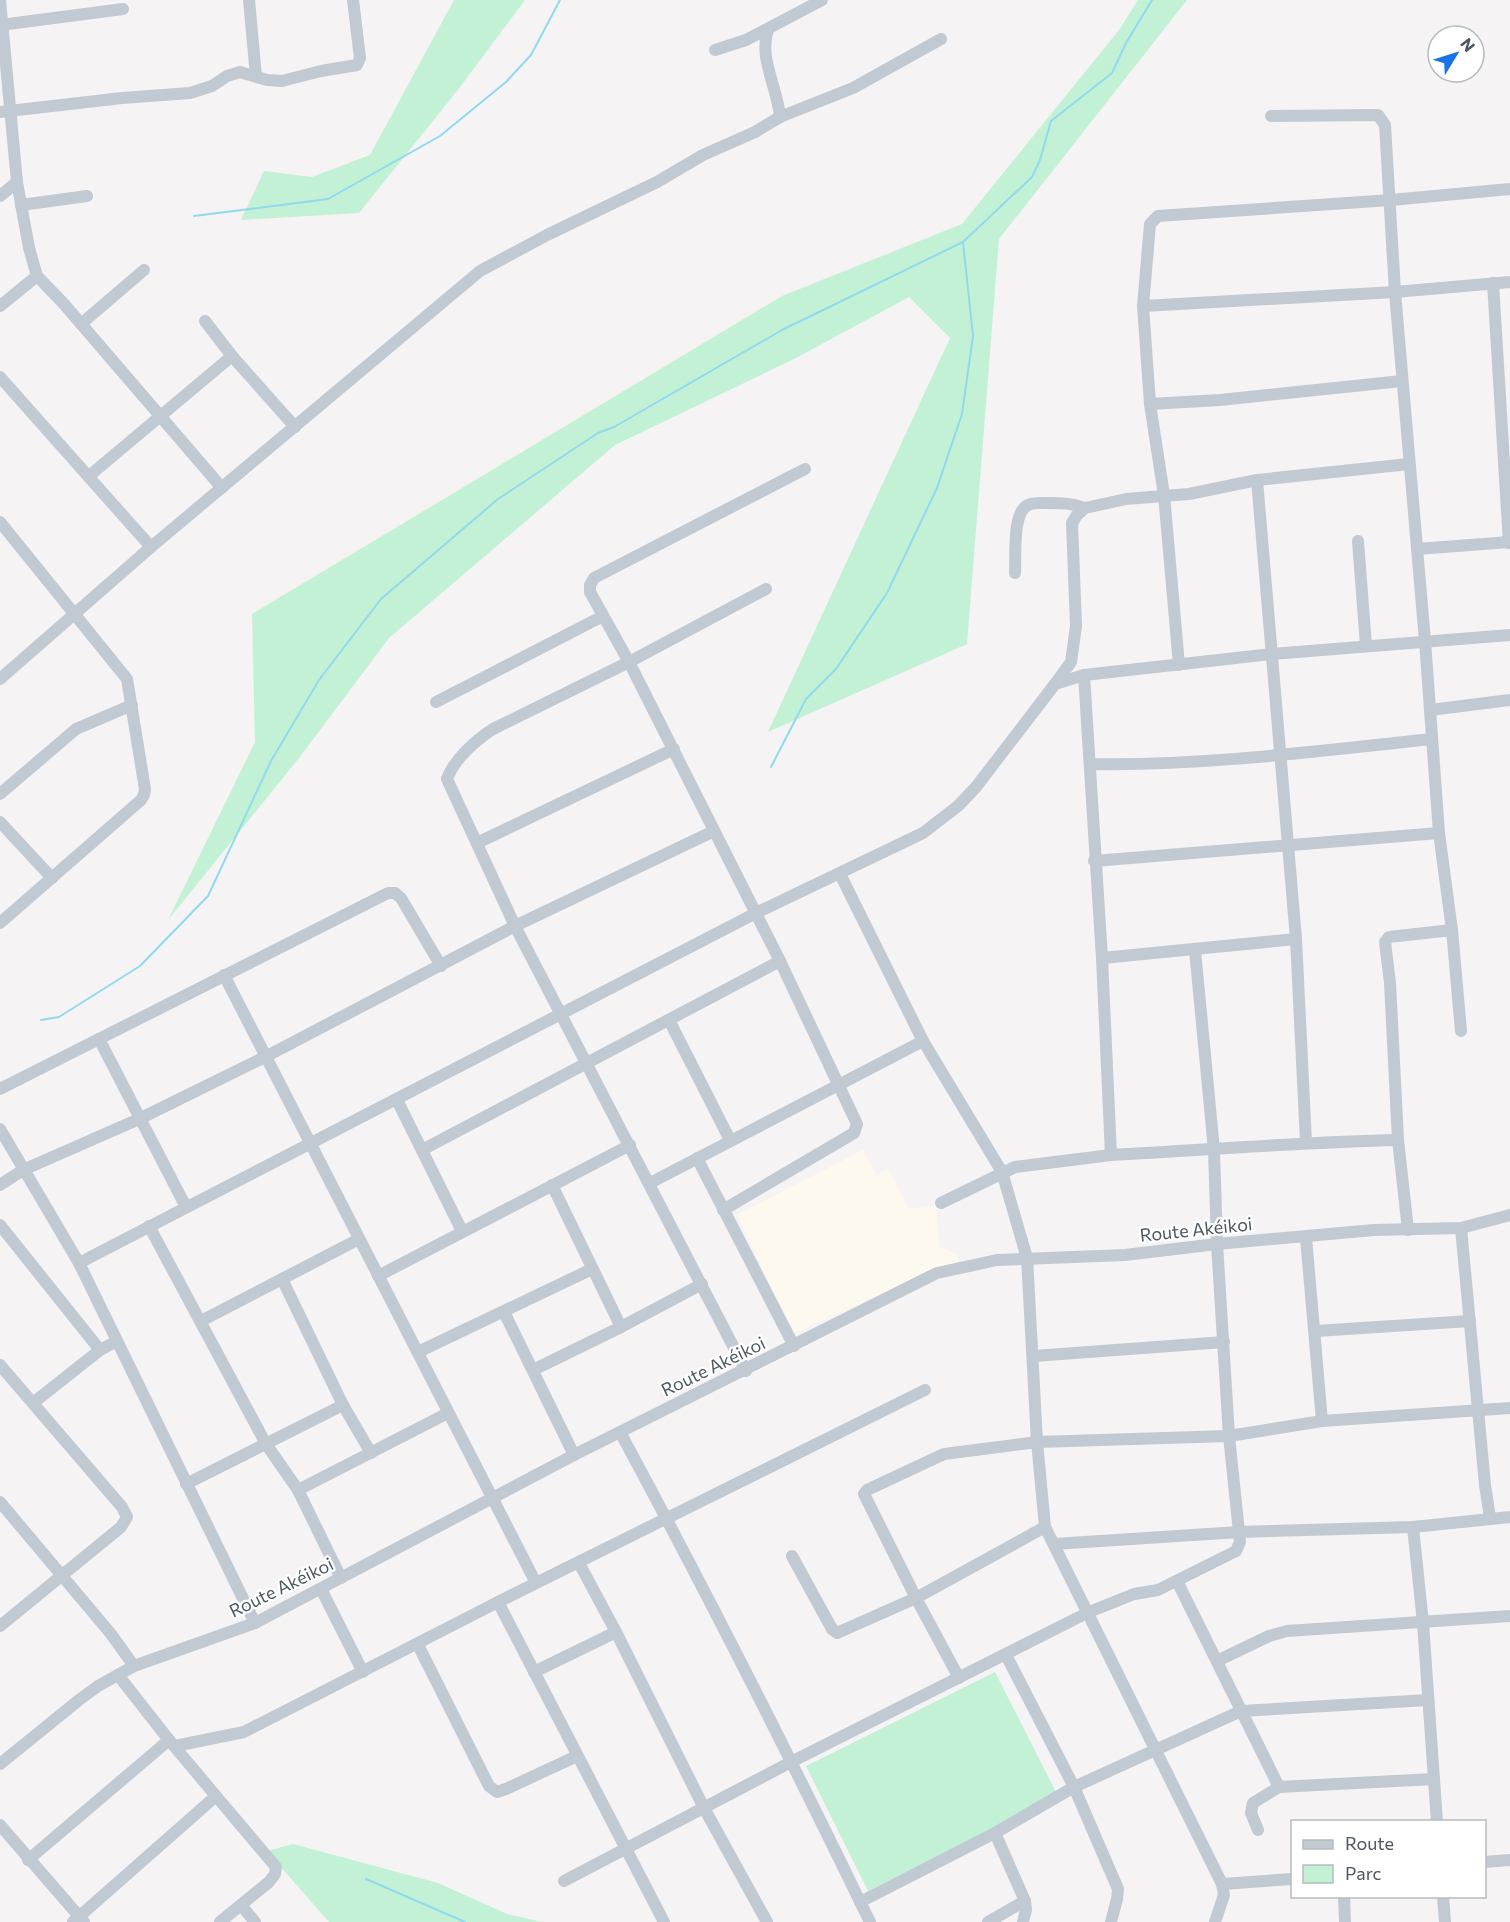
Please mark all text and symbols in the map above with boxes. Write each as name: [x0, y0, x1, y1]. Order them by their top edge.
north arrow: [1426, 24, 1486, 84]
text: N: [1457, 34, 1479, 55]
street label: Route Akéikoi: [1139, 1212, 1253, 1246]
street label: Route Akéikoi: [657, 1331, 769, 1401]
street label: Route Akéikoi: [225, 1552, 337, 1622]
legend: [1291, 1820, 1486, 1898]
text: Route: [1345, 1832, 1394, 1854]
text: Parc: [1345, 1862, 1382, 1884]

